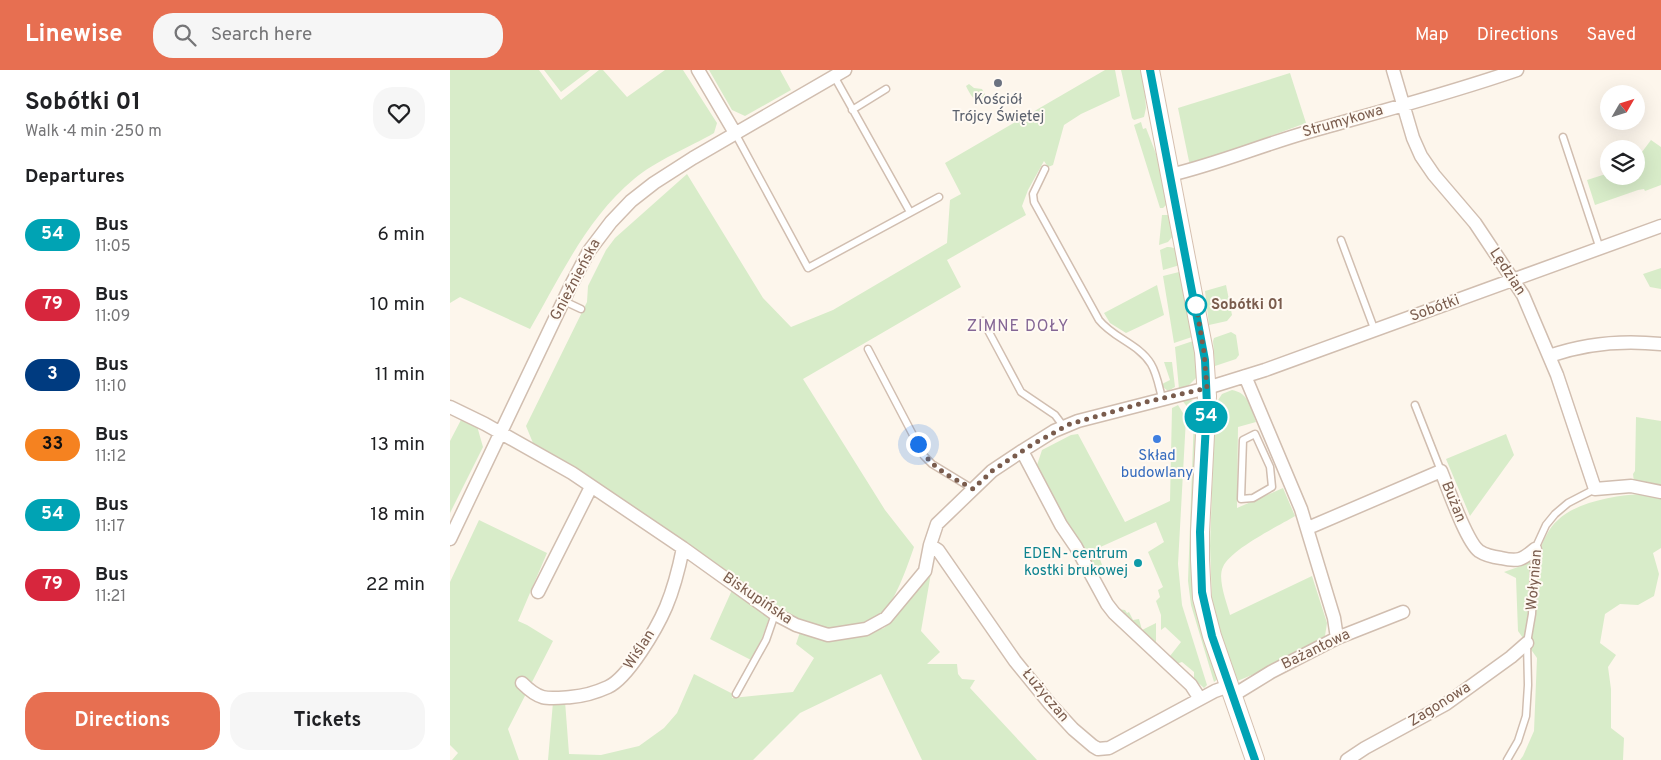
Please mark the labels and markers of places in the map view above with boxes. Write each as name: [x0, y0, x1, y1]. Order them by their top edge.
marker: Kościół Trójcy Świętej: [992, 77, 1004, 89]
place label: Kościół Trójcy Świętej: [952, 91, 1044, 127]
marker: Sobótki 01: [1185, 294, 1207, 316]
place label: Sobótki 01: [1211, 296, 1284, 315]
marker: Skład budowlany: [1151, 433, 1163, 445]
place label: Skład budowlany: [1121, 447, 1193, 483]
place label: EDEN- centrum kostki brukowej: [1023, 545, 1128, 581]
marker: EDEN- centrum kostki brukowej: [1132, 557, 1144, 569]

